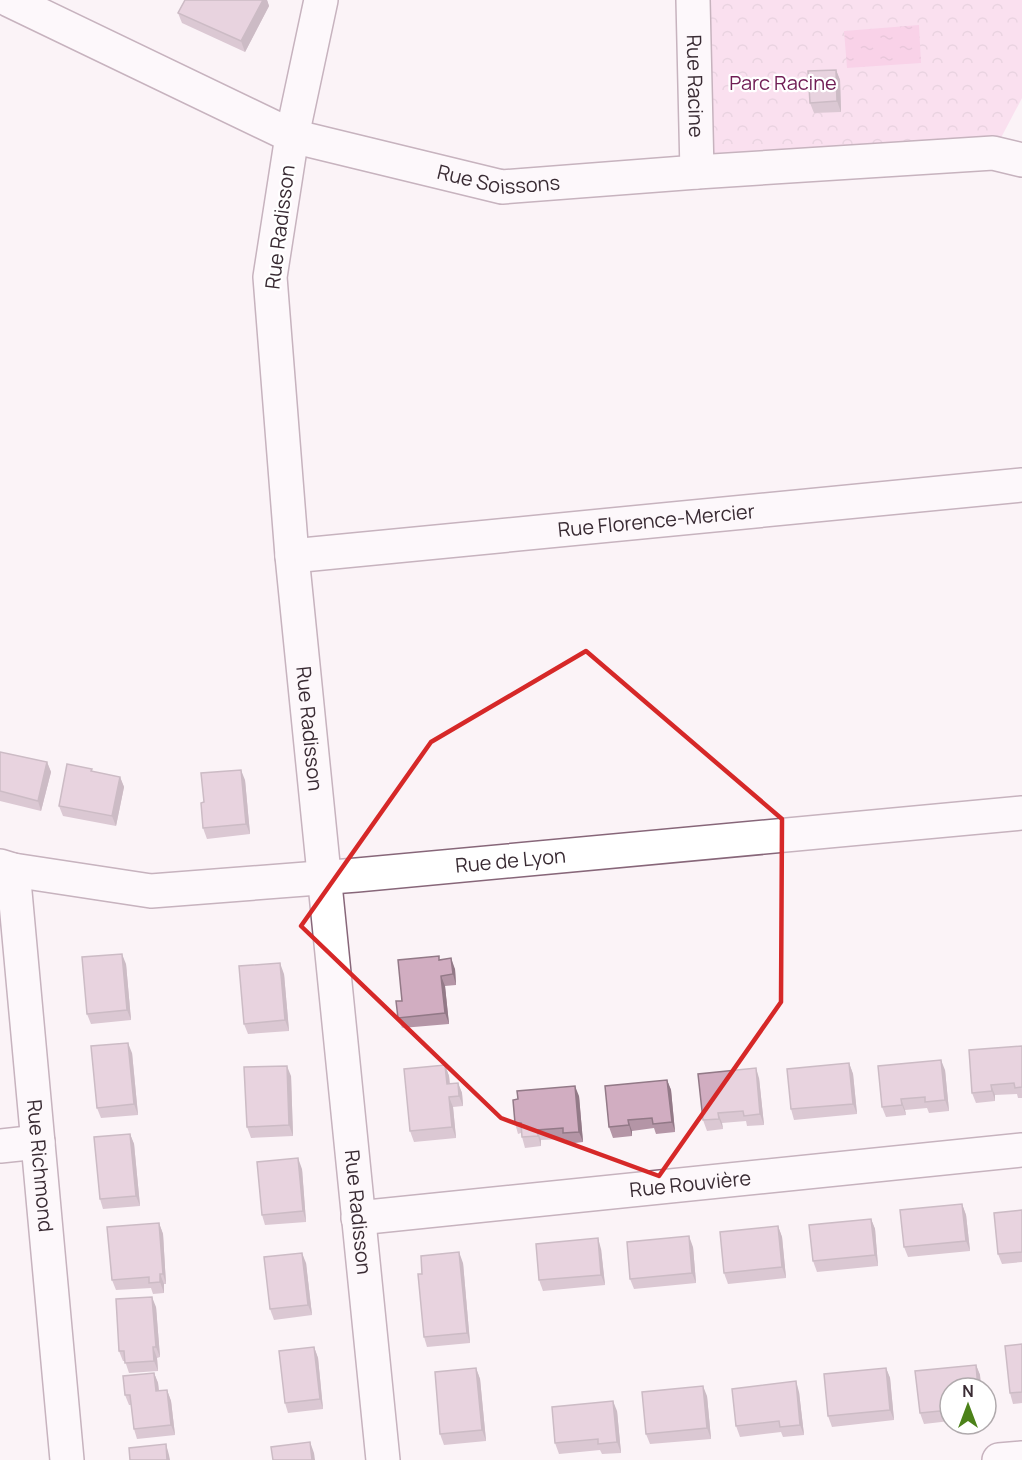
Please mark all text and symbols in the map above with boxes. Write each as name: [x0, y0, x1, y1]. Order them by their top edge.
street label: Rue Racine: [681, 34, 710, 138]
park label: Parc Racine: [729, 69, 837, 96]
street label: Rue Soissons: [435, 158, 561, 200]
street label: Rue Radisson: [258, 163, 301, 291]
street label: Rue Florence-Mercier: [556, 497, 756, 543]
street label: Rue Radisson: [290, 665, 330, 792]
street label: Rue de Lyon: [454, 842, 567, 879]
street label: Rue Richmond: [21, 1098, 60, 1233]
street label: Rue Radisson: [339, 1148, 378, 1276]
street label: Rue Rouvière: [628, 1164, 752, 1203]
north arrow: [938, 1376, 998, 1436]
text: N: [962, 1380, 974, 1402]

